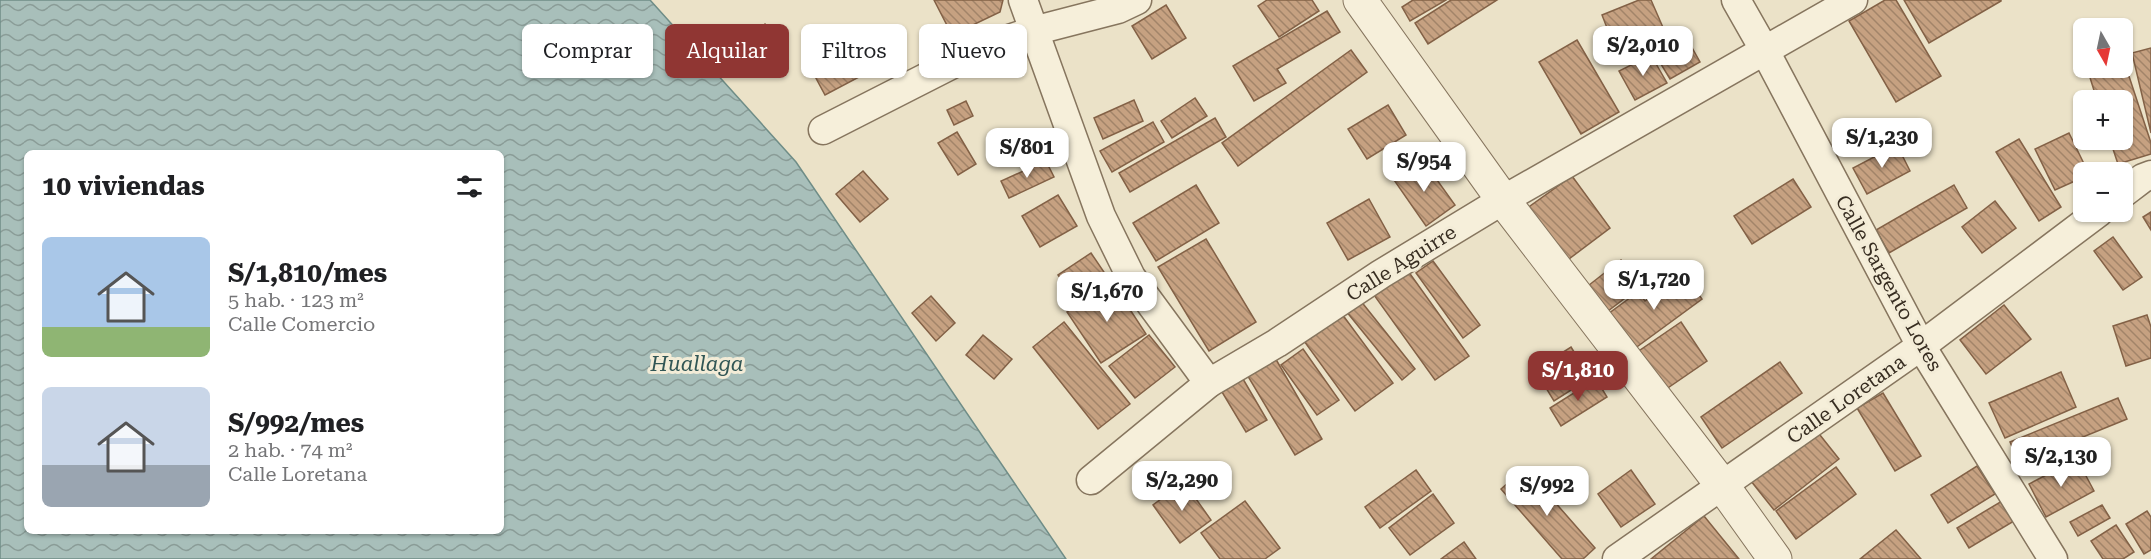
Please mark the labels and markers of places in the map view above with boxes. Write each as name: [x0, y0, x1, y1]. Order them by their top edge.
pin: S/2,010: [1588, 26, 1698, 77]
pin: S/1,230: [1827, 118, 1937, 169]
pin: S/801: [985, 128, 1069, 179]
pin: S/954: [1382, 142, 1466, 193]
pin: S/1,720: [1599, 260, 1709, 311]
pin: S/1,670: [1052, 272, 1162, 323]
pin: S/1,810: [1523, 351, 1633, 402]
pin: S/2,130: [2006, 437, 2116, 488]
pin: S/2,290: [1127, 461, 1237, 512]
pin: S/992: [1505, 466, 1589, 517]

